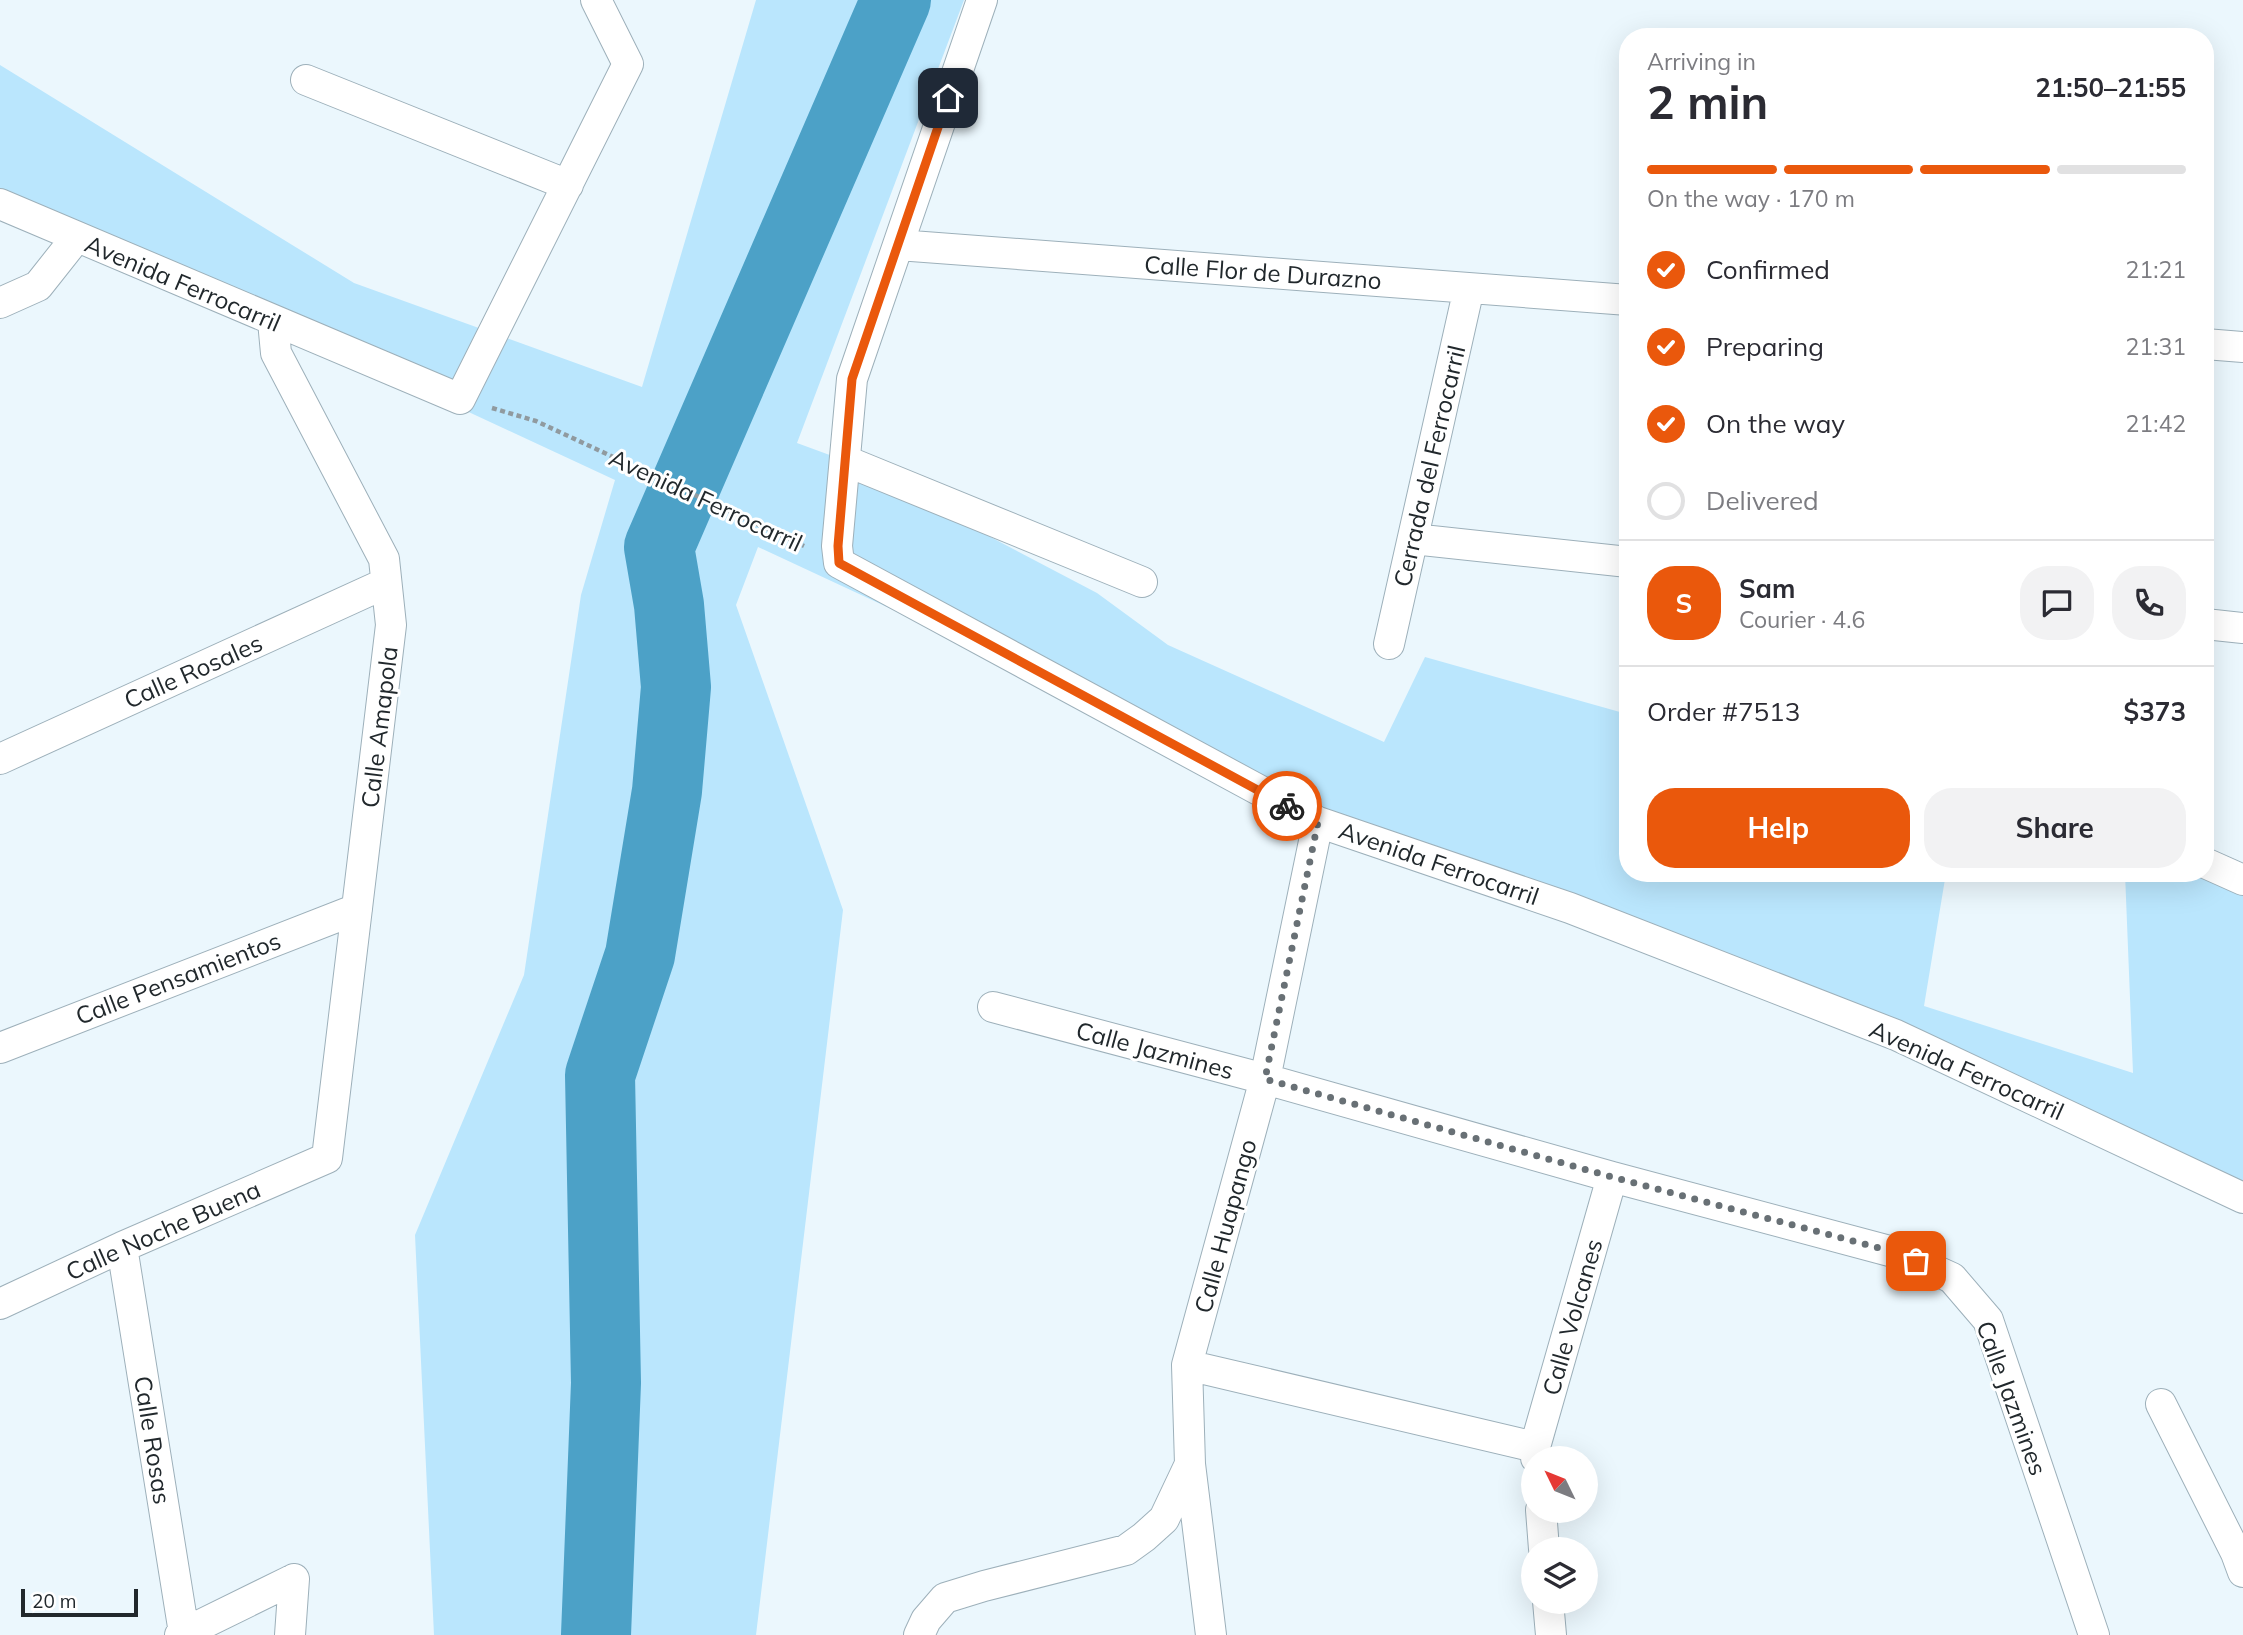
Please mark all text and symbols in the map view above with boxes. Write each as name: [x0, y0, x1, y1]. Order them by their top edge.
text: Arriving in: [1647, 47, 1756, 76]
pin: [918, 68, 978, 128]
text: 21:50–21:55: [2035, 71, 2186, 104]
text: 2 min: [1647, 73, 1768, 131]
icon: home: [929, 79, 967, 117]
text: On the way · 170 m: [1647, 184, 1855, 213]
street label: Avenida Ferrocarril: [81, 228, 285, 338]
street label: Calle Flor de Durazno: [1143, 249, 1383, 295]
icon: check: [1647, 251, 1685, 289]
text: Confirmed: [1706, 253, 1830, 286]
text: 21:21: [2126, 255, 2186, 284]
icon: check: [1647, 328, 1685, 366]
text: Preparing: [1706, 330, 1824, 363]
text: 21:31: [2126, 332, 2186, 361]
street label: Cerrada del Ferrocarril: [1387, 342, 1471, 590]
icon: check: [1647, 405, 1685, 443]
text: On the way: [1706, 407, 1845, 440]
text: 21:42: [2126, 409, 2186, 438]
street label: Avenida Ferrocarril: [605, 442, 807, 558]
text: Delivered: [1706, 484, 1819, 517]
button: chat: [2020, 566, 2094, 640]
button: phone: [2112, 566, 2186, 640]
text: Sam: [1739, 572, 1795, 605]
text: S: [1676, 587, 1692, 620]
text: Courier · 4.6: [1739, 605, 1865, 634]
street label: Calle Rosales: [119, 627, 267, 715]
street label: Calle Amapola: [354, 645, 404, 809]
text: Order #7513: [1647, 695, 1800, 728]
text: $373: [2124, 695, 2186, 728]
courier: [1252, 771, 1322, 841]
icon: bike: [1268, 787, 1306, 825]
button: Help: [1647, 788, 1910, 868]
button: Share: [1924, 788, 2186, 868]
street label: Avenida Ferrocarril: [1335, 815, 1543, 911]
street label: Calle Pensamientos: [71, 925, 285, 1031]
street label: Avenida Ferrocarril: [1865, 1014, 2069, 1126]
street label: Calle Jazmines: [1073, 1015, 1237, 1085]
street label: Calle Huapango: [1187, 1136, 1263, 1316]
street label: Calle Noche Buena: [61, 1174, 265, 1286]
pin: [1886, 1231, 1946, 1291]
street label: Calle Volcanes: [1535, 1235, 1609, 1399]
icon: bag: [1897, 1242, 1935, 1280]
street label: Calle Jazmines: [1970, 1317, 2054, 1479]
street label: Calle Rosas: [128, 1374, 178, 1506]
north arrow: [1521, 1446, 1598, 1522]
map controls: [1521, 1446, 1598, 1614]
button: layers: [1521, 1537, 1598, 1614]
scale bar: [21, 1586, 138, 1618]
text: 20 m: [32, 1589, 76, 1613]

